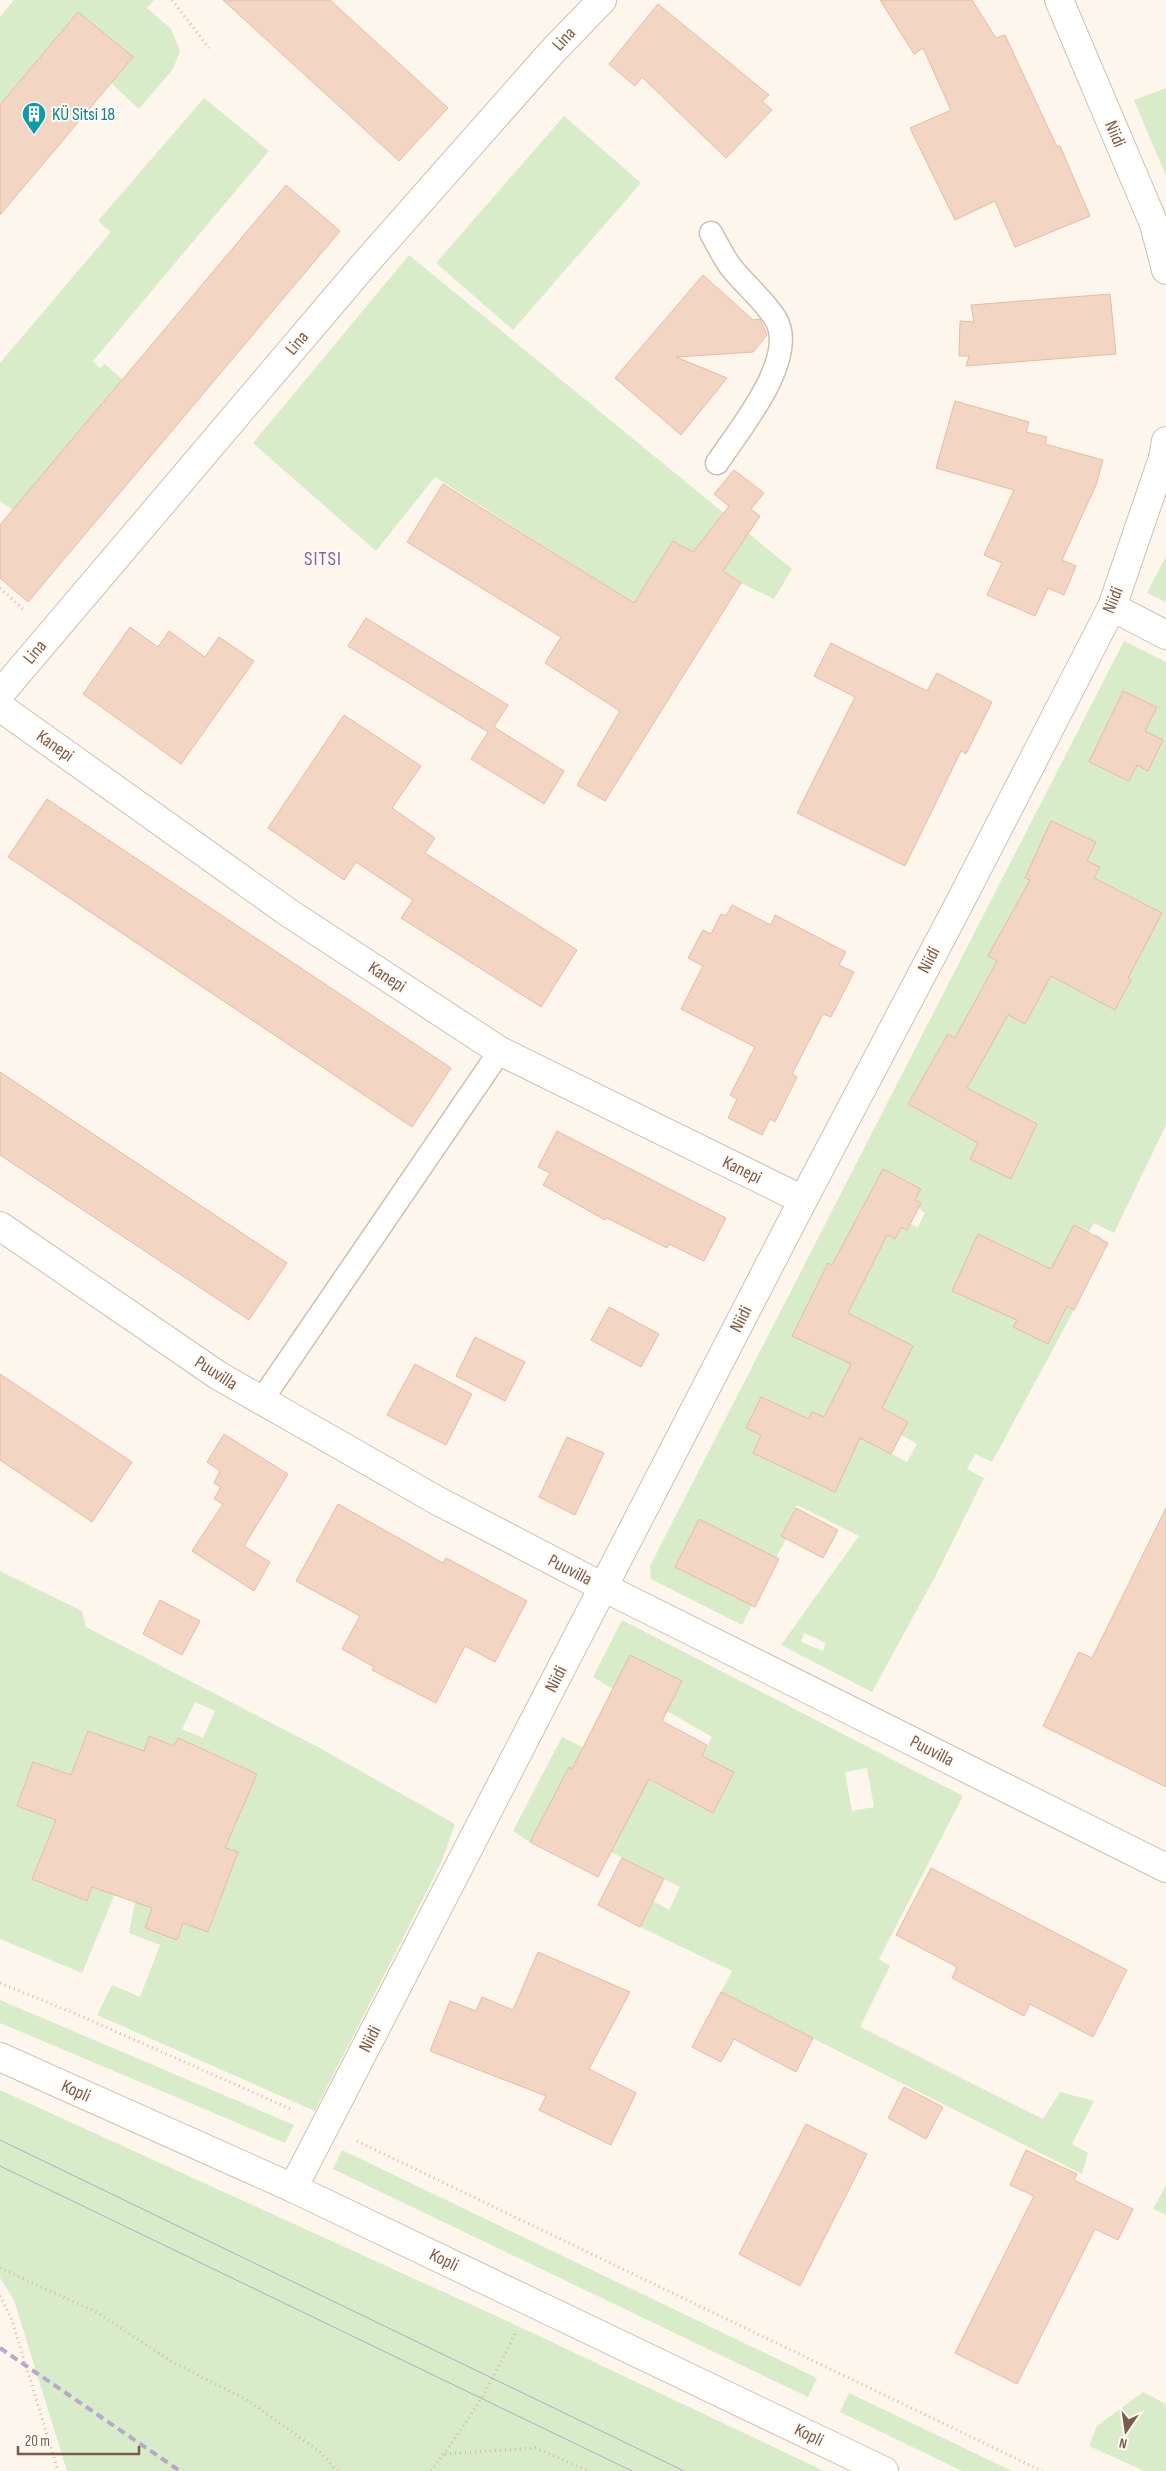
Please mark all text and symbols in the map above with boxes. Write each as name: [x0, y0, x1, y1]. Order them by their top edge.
street label: Lina: [548, 23, 580, 55]
building icon: KÜ Sitsi 18: [21, 101, 47, 135]
place label: KÜ Sitsi 18: [52, 104, 115, 125]
street label: Niidi: [1100, 118, 1130, 150]
street label: Lina: [281, 327, 313, 359]
district label: SITSI: [304, 547, 342, 571]
street label: Niidi: [1098, 584, 1128, 616]
street label: Lina: [19, 636, 51, 668]
street label: Kanepi: [32, 726, 78, 766]
street label: Niidi: [913, 943, 945, 977]
street label: Kanepi: [364, 957, 410, 997]
street label: Kanepi: [719, 1152, 765, 1188]
street label: Niidi: [726, 1302, 756, 1336]
street label: Puuvilla: [191, 1352, 241, 1395]
street label: Puuvilla: [544, 1550, 596, 1590]
street label: Niidi: [541, 1662, 571, 1696]
street label: Puuvilla: [906, 1731, 958, 1771]
street label: Niidi: [355, 2022, 385, 2056]
street label: Kopli: [58, 2075, 94, 2107]
street label: Kopli: [426, 2244, 462, 2276]
north arrow: [1101, 2406, 1151, 2456]
street label: Kopli: [791, 2419, 827, 2451]
scale bar: [18, 2424, 139, 2456]
text: 20 m: [25, 2432, 50, 2451]
text: N: [1118, 2434, 1129, 2452]

